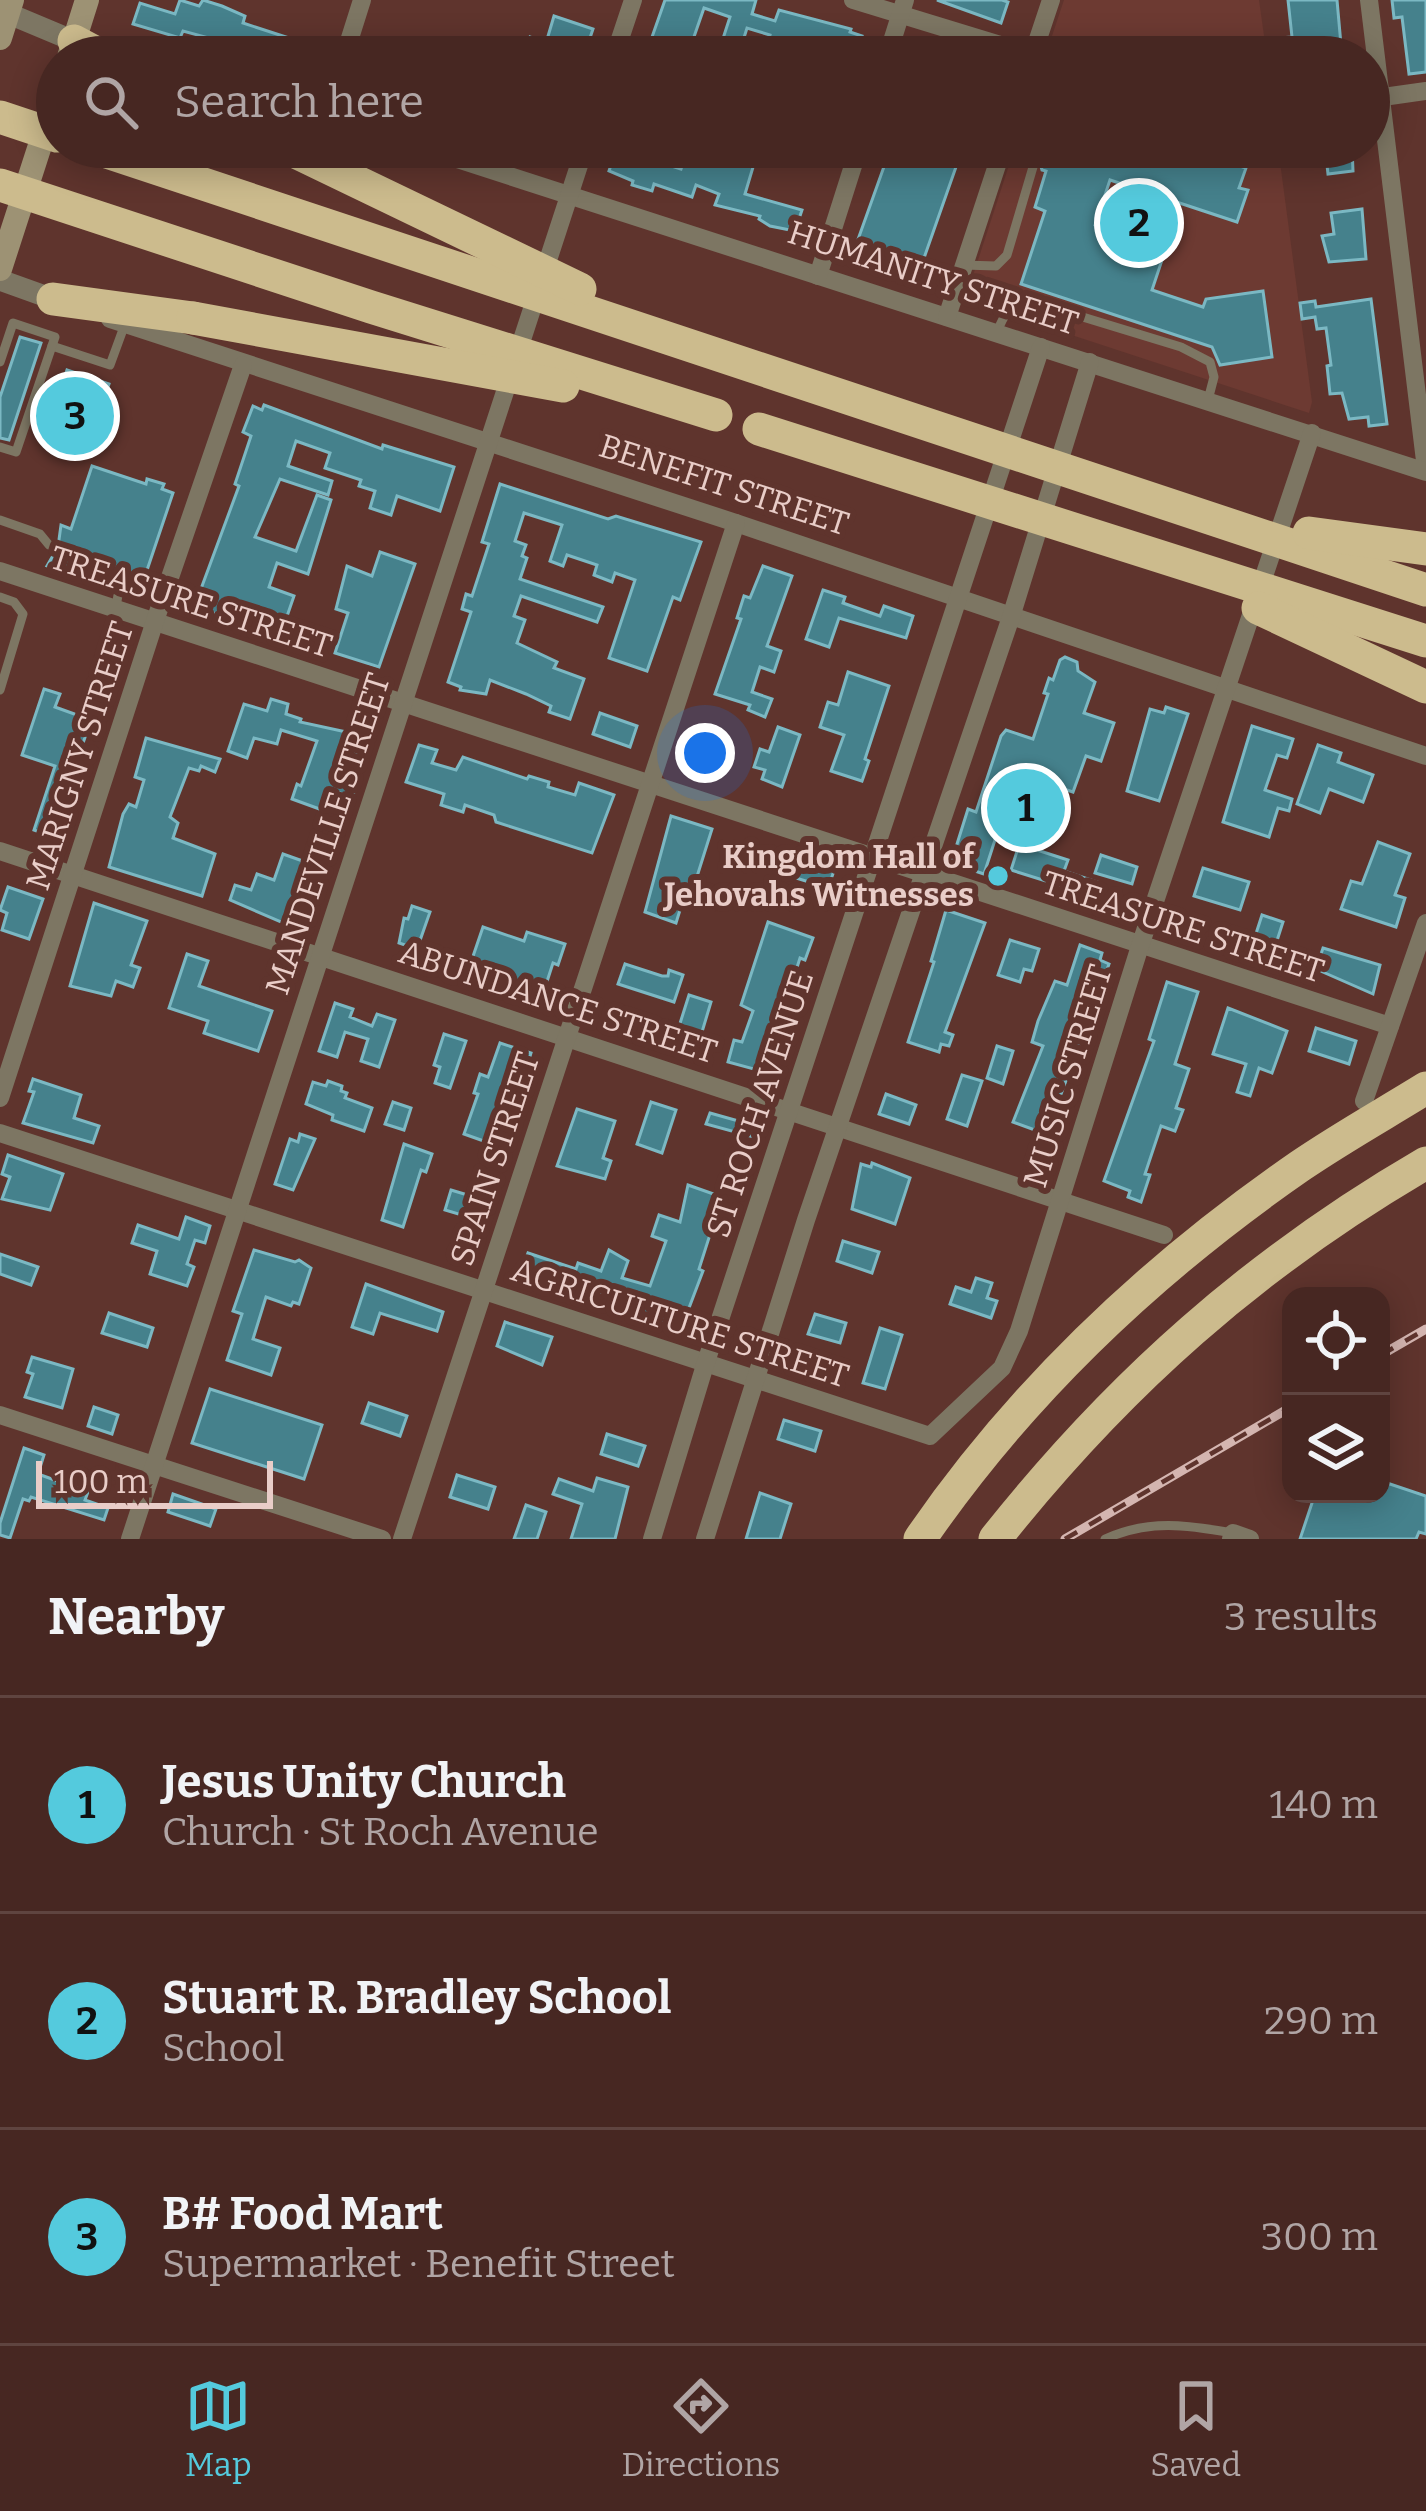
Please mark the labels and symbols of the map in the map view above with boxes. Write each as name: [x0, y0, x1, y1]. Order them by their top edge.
pin: 2: [1100, 178, 1178, 268]
street label: HUMANITY STREET: [783, 212, 1083, 344]
pin: 3: [36, 371, 114, 461]
street label: BENEFIT STREET: [594, 426, 854, 544]
street label: TREASURE STREET: [45, 538, 337, 666]
street label: MARIGNY STREET: [18, 617, 142, 895]
street label: MANDEVILLE STREET: [257, 668, 399, 1000]
your location: [675, 723, 735, 783]
pin: 1: [987, 763, 1065, 853]
place label: Kingdom Hall of Jehovahs Witnesses: [662, 837, 977, 915]
marker: Kingdom Hall of Jehovahs Witnesses: [985, 863, 1011, 889]
street label: TREASURE STREET: [1037, 863, 1329, 991]
street label: ABUNDANCE STREET: [394, 932, 722, 1072]
street label: MUSIC STREET: [1015, 960, 1121, 1192]
street label: ST ROCH AVENUE: [698, 965, 822, 1243]
street label: SPAIN STREET: [442, 1047, 548, 1271]
street label: AGRICULTURE STREET: [506, 1250, 854, 1396]
scale bar: [36, 1455, 273, 1508]

